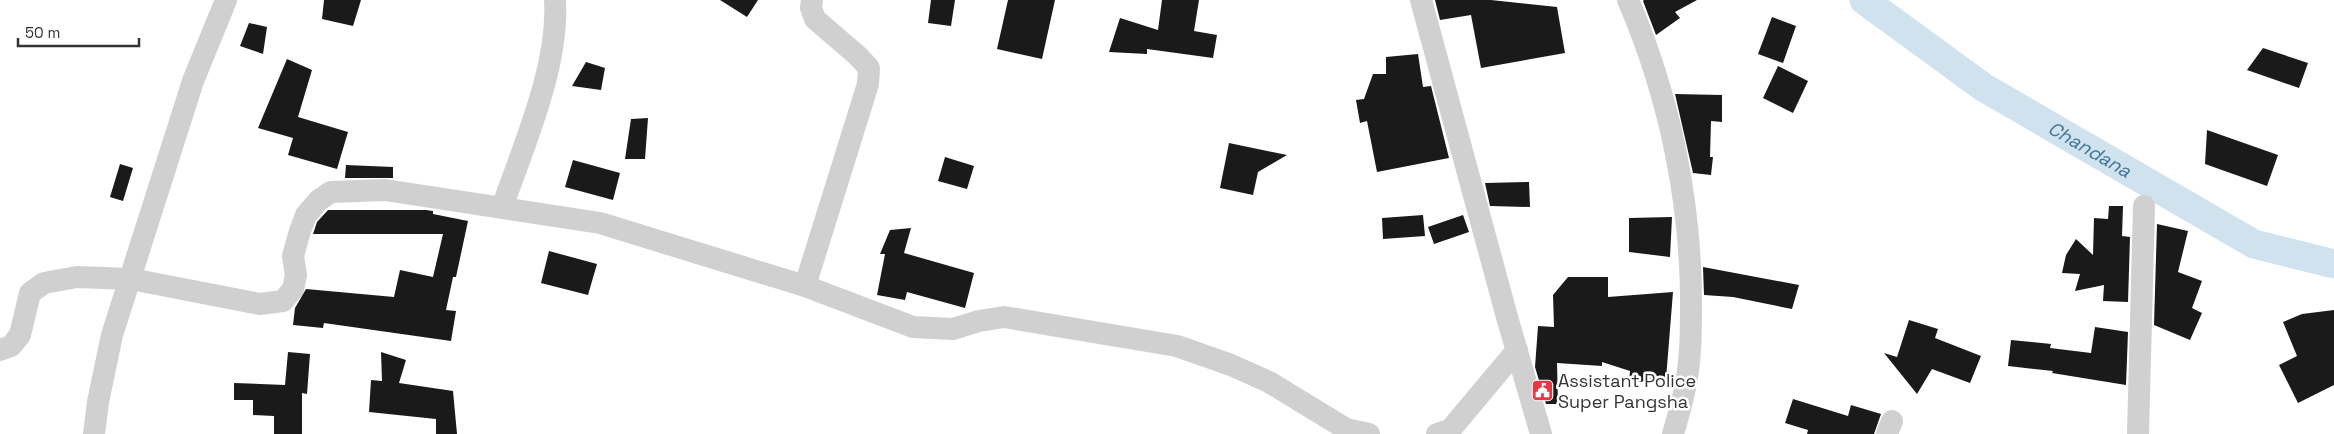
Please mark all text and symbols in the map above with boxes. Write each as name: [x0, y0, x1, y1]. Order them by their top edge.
scale bar: [18, 15, 139, 47]
text: 50 m: [25, 23, 60, 42]
water label: Chandana: [2044, 115, 2136, 183]
place label: Assistant Police Super Pangsha: [1558, 369, 1696, 413]
public building icon: Assistant Police Super Pangsha: [1530, 378, 1554, 402]

